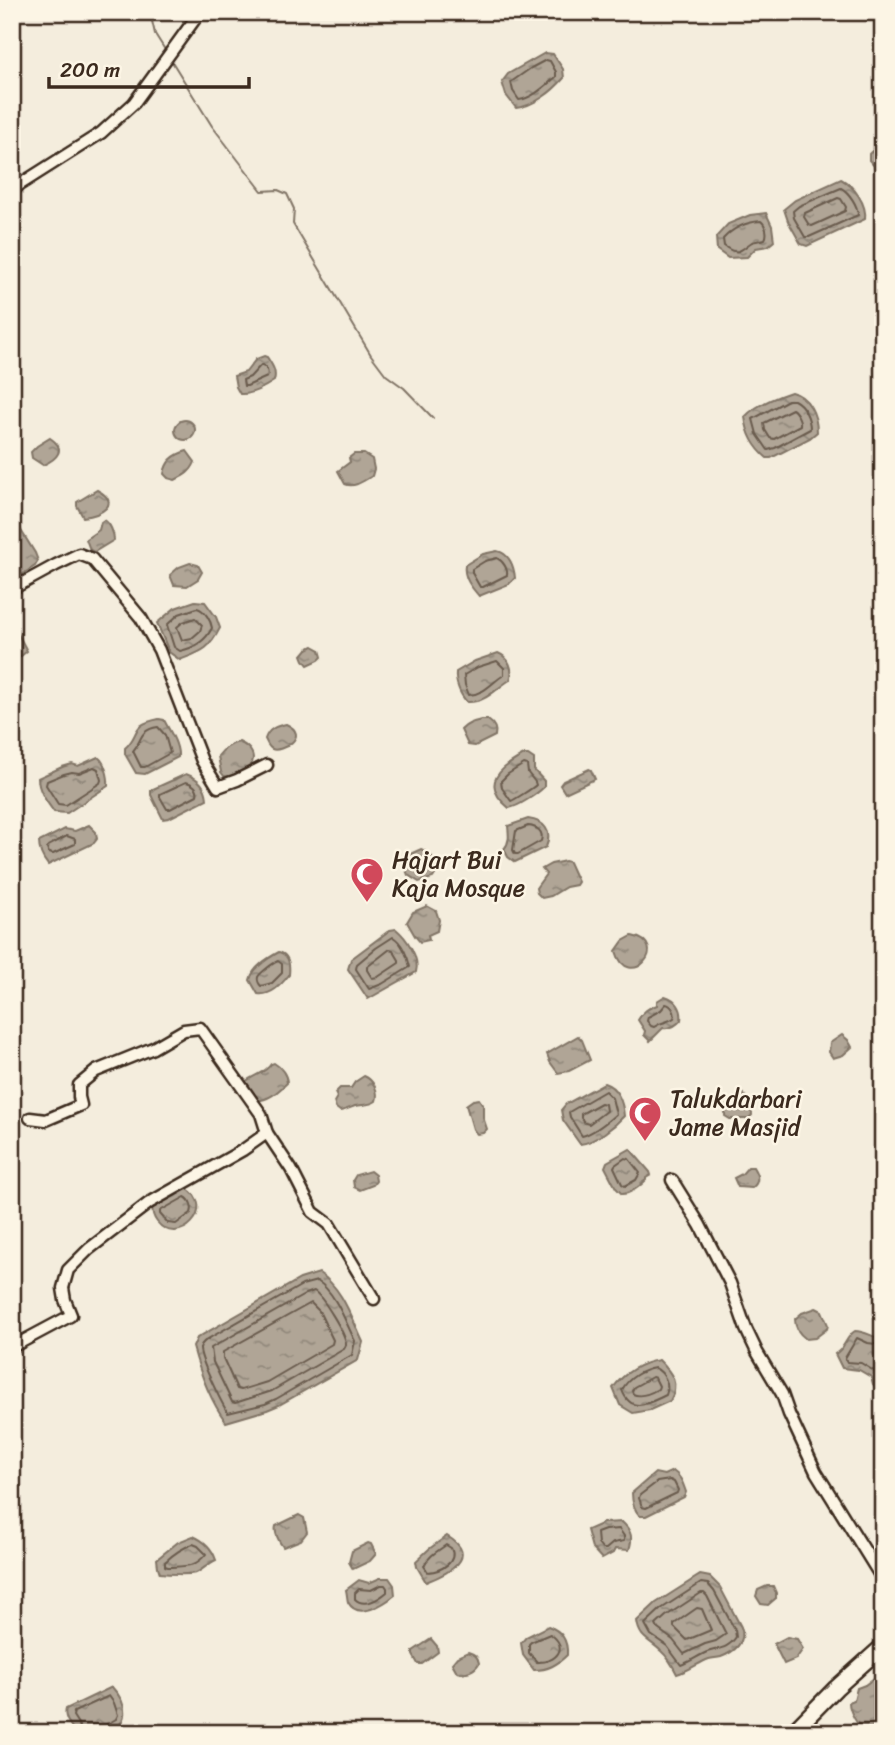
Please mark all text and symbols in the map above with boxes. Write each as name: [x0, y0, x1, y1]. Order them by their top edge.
scale bar: [49, 46, 248, 90]
text: 200 m: [60, 51, 120, 89]
place label: Hajart Bui Kaja Mosque: [392, 839, 525, 909]
mosque icon: Hajart Bui Kaja Mosque: [348, 855, 386, 904]
place label: Talukdarbari Jame Masjid: [669, 1078, 803, 1148]
mosque icon: Talukdarbari Jame Masjid: [626, 1094, 664, 1143]

